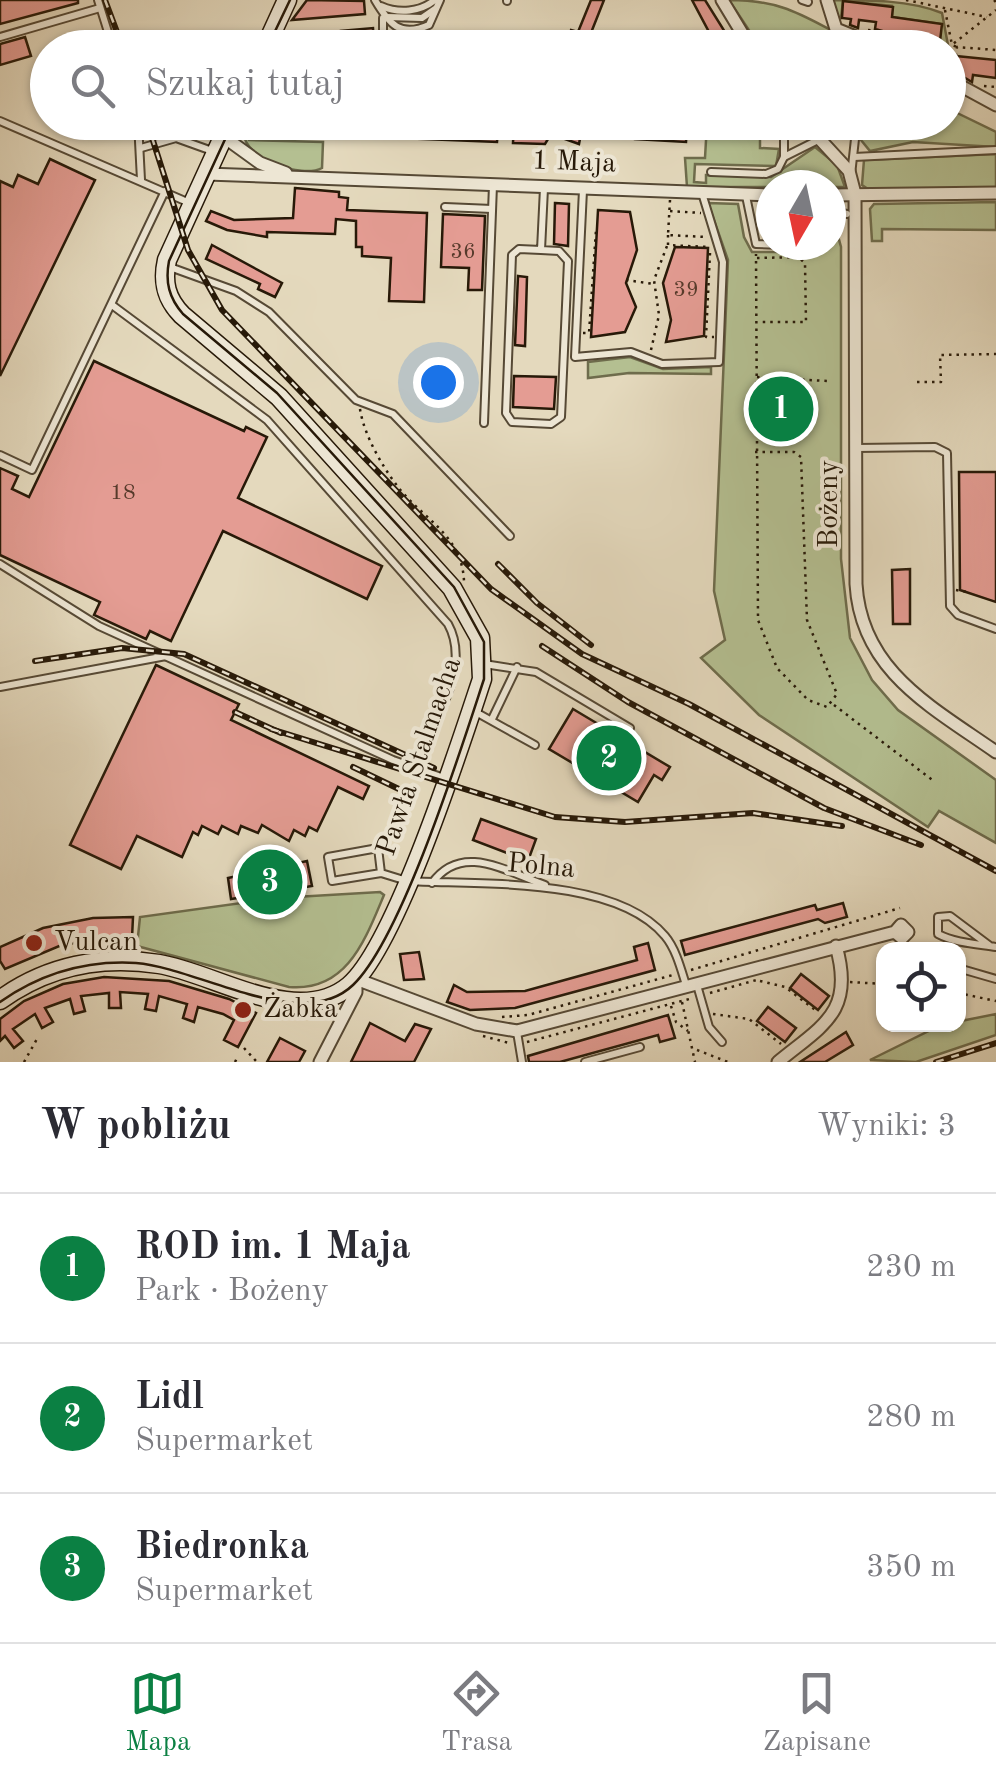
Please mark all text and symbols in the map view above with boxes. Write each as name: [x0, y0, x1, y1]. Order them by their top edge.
search box: [30, 30, 966, 140]
icon: search: [65, 58, 120, 113]
text: Szukaj tutaj: [145, 66, 345, 104]
street label: 1 Maja: [531, 148, 617, 178]
north arrow: [756, 170, 846, 260]
house number: 36: [450, 241, 476, 263]
house number: 39: [673, 279, 699, 301]
your location: [413, 357, 464, 408]
pin: 1: [748, 372, 814, 446]
street label: Bożeny: [816, 460, 844, 548]
house number: 18: [110, 482, 136, 504]
street label: Pawła Stalmacha: [373, 654, 467, 860]
pin: 2: [576, 720, 642, 796]
pin: 3: [238, 844, 302, 920]
street label: Polna: [506, 850, 576, 884]
place label: Vulcan: [54, 929, 138, 957]
marker: Vulcan: [23, 932, 45, 954]
map controls: [876, 942, 966, 1032]
button: locate: [876, 942, 966, 1032]
place label: Żabka: [263, 992, 338, 1024]
marker: Żabka: [232, 999, 254, 1021]
text: W pobliżu: [40, 1106, 231, 1148]
text: Wyniki: 3: [817, 1111, 956, 1143]
text: ROD im. 1 Maja: [135, 1229, 411, 1267]
text: 1: [63, 1252, 82, 1284]
text: 230 m: [866, 1252, 956, 1284]
text: Park · Bożeny: [135, 1276, 329, 1308]
text: Lidl: [135, 1379, 204, 1417]
text: 2: [63, 1402, 82, 1434]
text: 280 m: [866, 1402, 956, 1434]
text: Supermarket: [135, 1426, 313, 1458]
text: Biedronka: [135, 1529, 309, 1567]
text: 3: [63, 1552, 82, 1584]
text: 350 m: [866, 1552, 956, 1584]
text: Supermarket: [135, 1576, 313, 1608]
tab: Mapa: [125, 1666, 191, 1761]
tab: Trasa: [441, 1666, 512, 1761]
tab: Zapisane: [763, 1666, 871, 1761]

